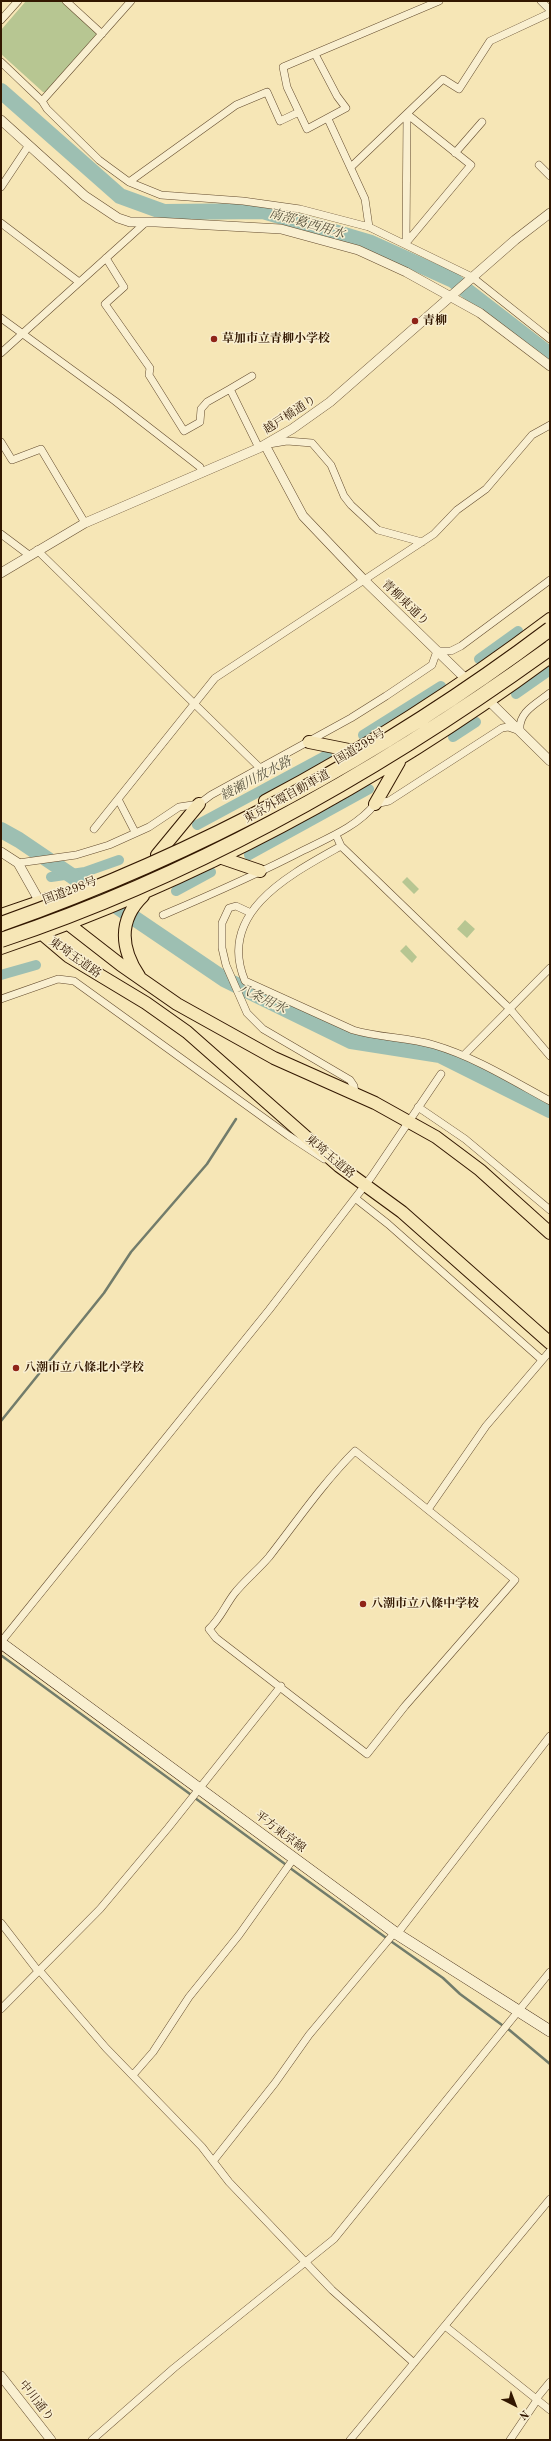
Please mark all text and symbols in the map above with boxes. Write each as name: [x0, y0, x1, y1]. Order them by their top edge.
water label: 南部葛西用水: [267, 206, 347, 242]
place label: 青柳: [423, 314, 447, 328]
marker: 青柳: [410, 316, 420, 326]
place label: 草加市立青柳小学校: [222, 332, 330, 346]
marker: 草加市立青柳小学校: [209, 334, 219, 344]
street label: 越戸橋通り: [261, 393, 319, 437]
street label: 青柳東通り: [378, 577, 432, 629]
street label: 国道298号: [332, 726, 388, 768]
water label: 綾瀬川放水路: [218, 754, 294, 804]
street label: 東京外環自動車道: [242, 767, 332, 827]
street label: 国道298号: [41, 874, 99, 908]
street label: 東埼玉道路: [46, 935, 104, 981]
water label: 八条用水: [235, 981, 289, 1017]
street label: 東埼玉道路: [302, 1132, 358, 1182]
place label: 八潮市立八條北小学校: [24, 1361, 144, 1375]
marker: 八潮市立八條北小学校: [11, 1363, 21, 1373]
place label: 八潮市立八條中学校: [371, 1597, 479, 1611]
marker: 八潮市立八條中学校: [358, 1599, 368, 1609]
street label: 平方東京線: [252, 1808, 308, 1856]
street label: 中川通り: [16, 2378, 56, 2424]
north arrow: [495, 2385, 535, 2425]
text: N: [517, 2407, 530, 2421]

